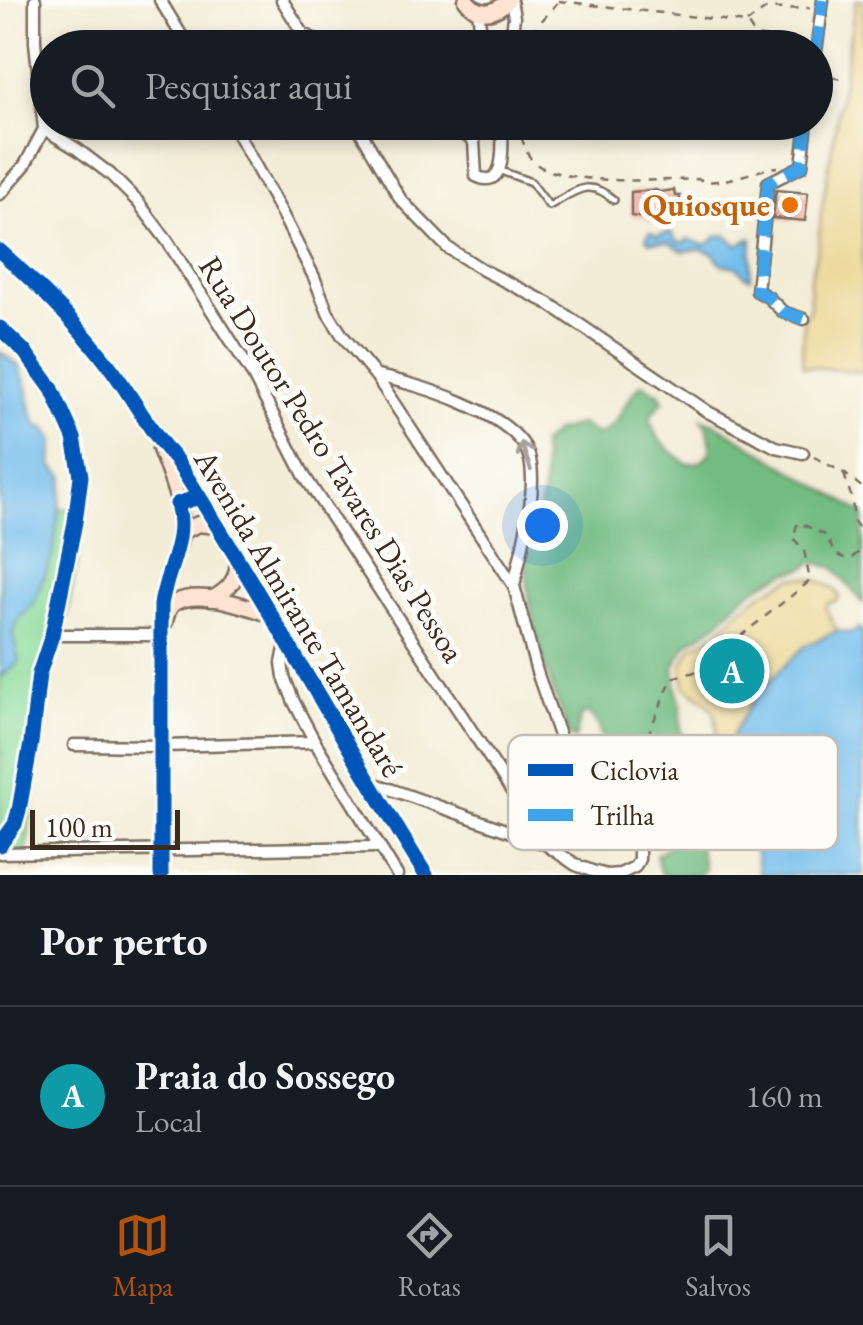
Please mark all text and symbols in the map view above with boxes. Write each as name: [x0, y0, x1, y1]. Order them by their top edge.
search box: [30, 30, 833, 140]
icon: search: [65, 58, 120, 113]
text: Pesquisar aqui: [145, 61, 352, 110]
place label: Quiosque: [643, 184, 770, 226]
marker: Quiosque: [779, 194, 801, 216]
street label: Rua Doutor Pedro Tavares Dias Pessoa: [189, 248, 475, 670]
street label: Avenida Almirante Tamandaré: [184, 441, 414, 785]
one-way arrow: [515, 441, 533, 472]
your location: [517, 500, 568, 551]
pin: A: [700, 634, 764, 708]
legend: [508, 735, 838, 850]
text: Ciclovia: [590, 752, 679, 788]
text: Trilha: [590, 797, 655, 833]
scale bar: [30, 805, 180, 850]
text: 100 m: [45, 809, 113, 845]
text: Por perto: [40, 913, 208, 968]
text: Praia do Sossego: [135, 1051, 395, 1100]
text: A: [61, 1075, 84, 1117]
text: 160 m: [746, 1075, 823, 1117]
text: Local: [135, 1100, 203, 1142]
tab: Mapa: [112, 1208, 173, 1304]
tab: Rotas: [398, 1208, 461, 1304]
tab: Salvos: [685, 1208, 751, 1304]

